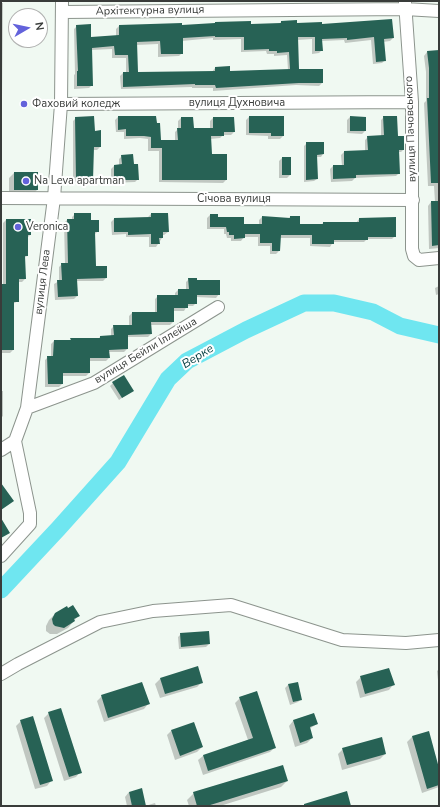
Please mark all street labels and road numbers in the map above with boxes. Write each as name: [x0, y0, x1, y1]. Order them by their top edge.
street label: Архітектурна вулиця: [96, 3, 204, 19]
street label: вулиця Пачовського: [403, 76, 419, 182]
street label: вулиця Духновича: [189, 96, 285, 110]
street label: Січова вулиця: [197, 192, 271, 206]
street label: вулиця Лева: [32, 249, 54, 315]
street label: вулиця Бейли Іллейша: [92, 315, 200, 387]

